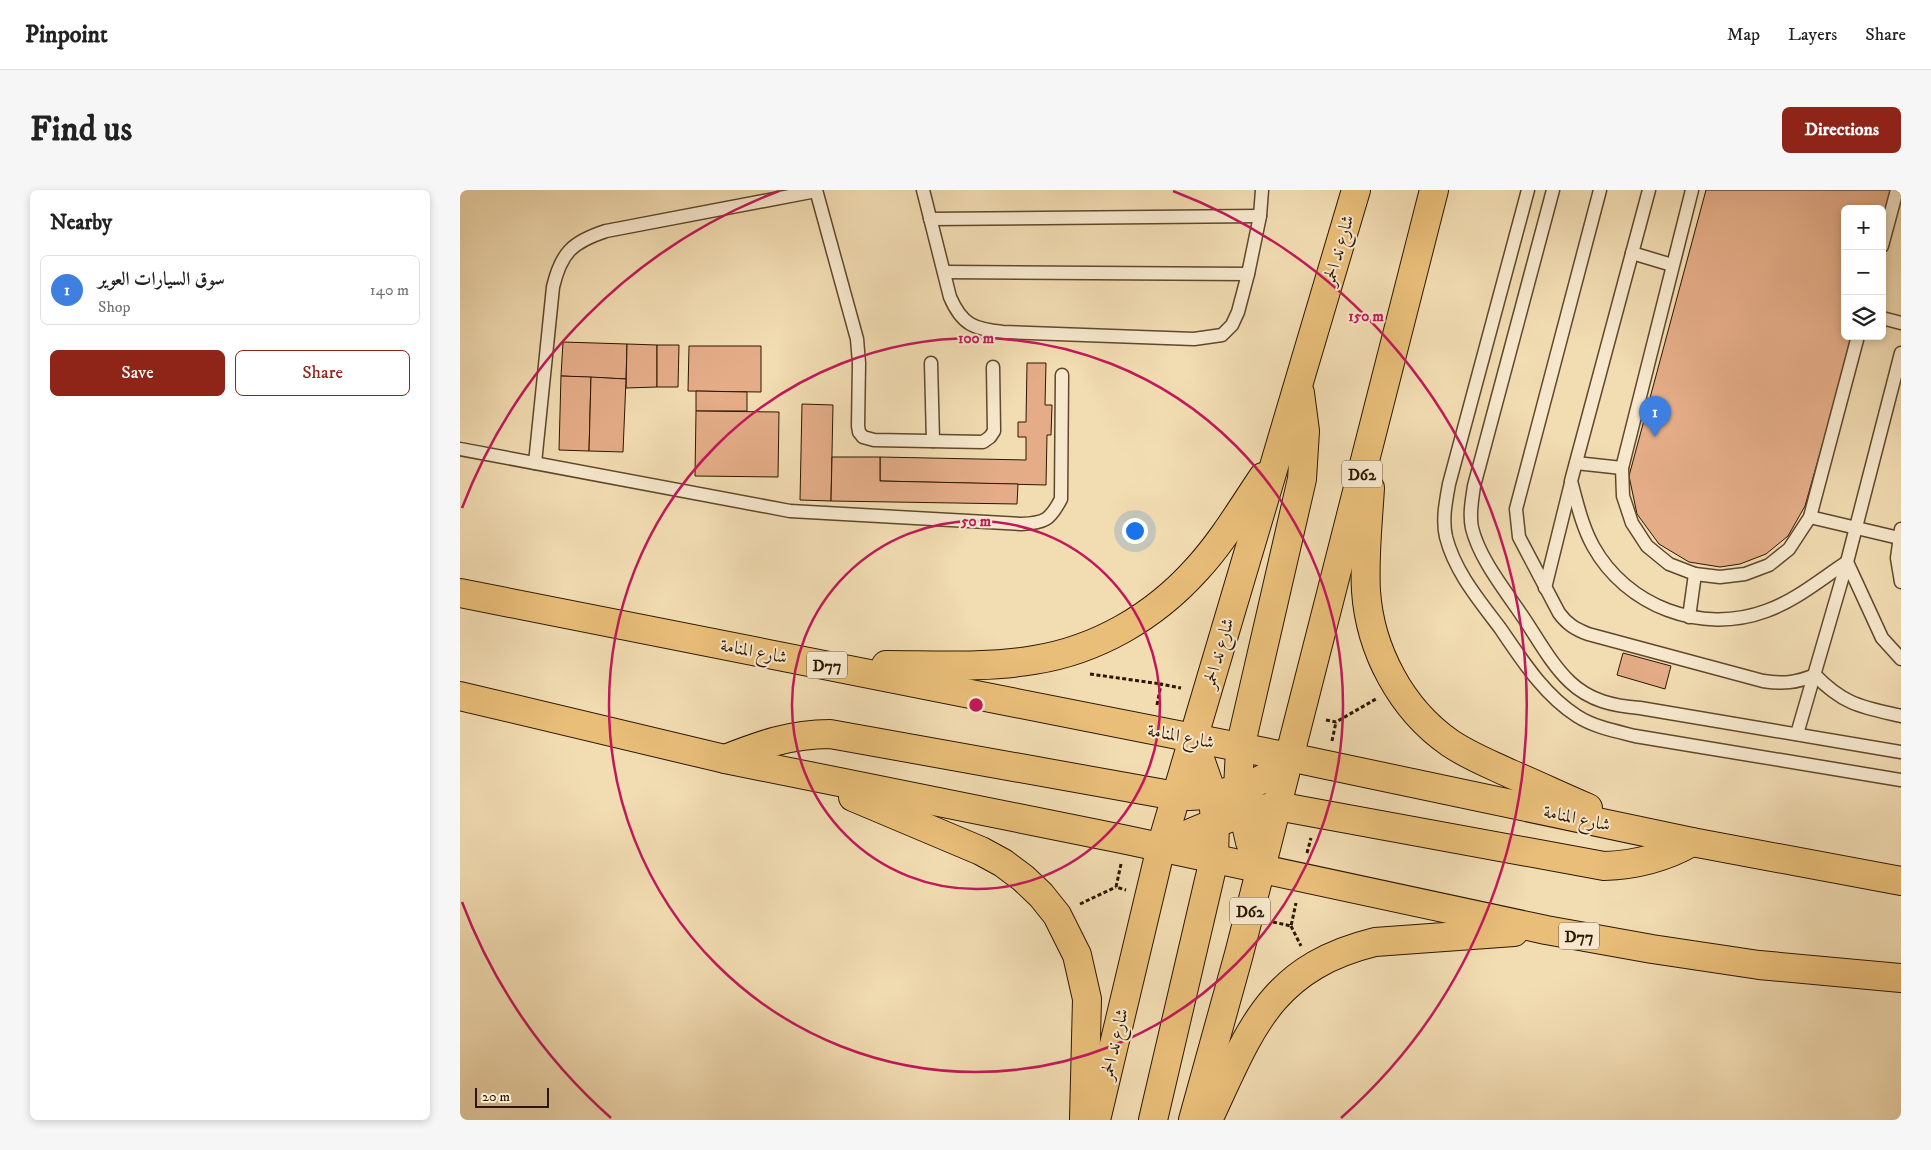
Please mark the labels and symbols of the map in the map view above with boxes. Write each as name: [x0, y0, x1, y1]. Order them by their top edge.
street label: شارع ند الحمر: [1318, 212, 1362, 291]
text: 150 m: [1348, 307, 1384, 326]
text: 100 m: [958, 329, 995, 348]
pin: 1: [1639, 396, 1671, 437]
road number: D62: [1342, 460, 1382, 488]
text: 50 m: [960, 512, 992, 531]
your location: [1122, 518, 1148, 544]
street label: شارع ند الحمر: [1198, 615, 1242, 694]
street label: شارع المنامة: [718, 635, 789, 672]
road number: D77: [807, 652, 847, 678]
centre of rings: [967, 696, 985, 714]
street label: شارع المنامة: [1145, 720, 1216, 757]
street label: شارع المنامة: [1541, 801, 1612, 840]
road number: D62: [1230, 898, 1270, 924]
road number: D77: [1559, 922, 1599, 949]
street label: شارع ند الحمر: [1096, 1006, 1137, 1085]
scale bar: [475, 1085, 549, 1108]

